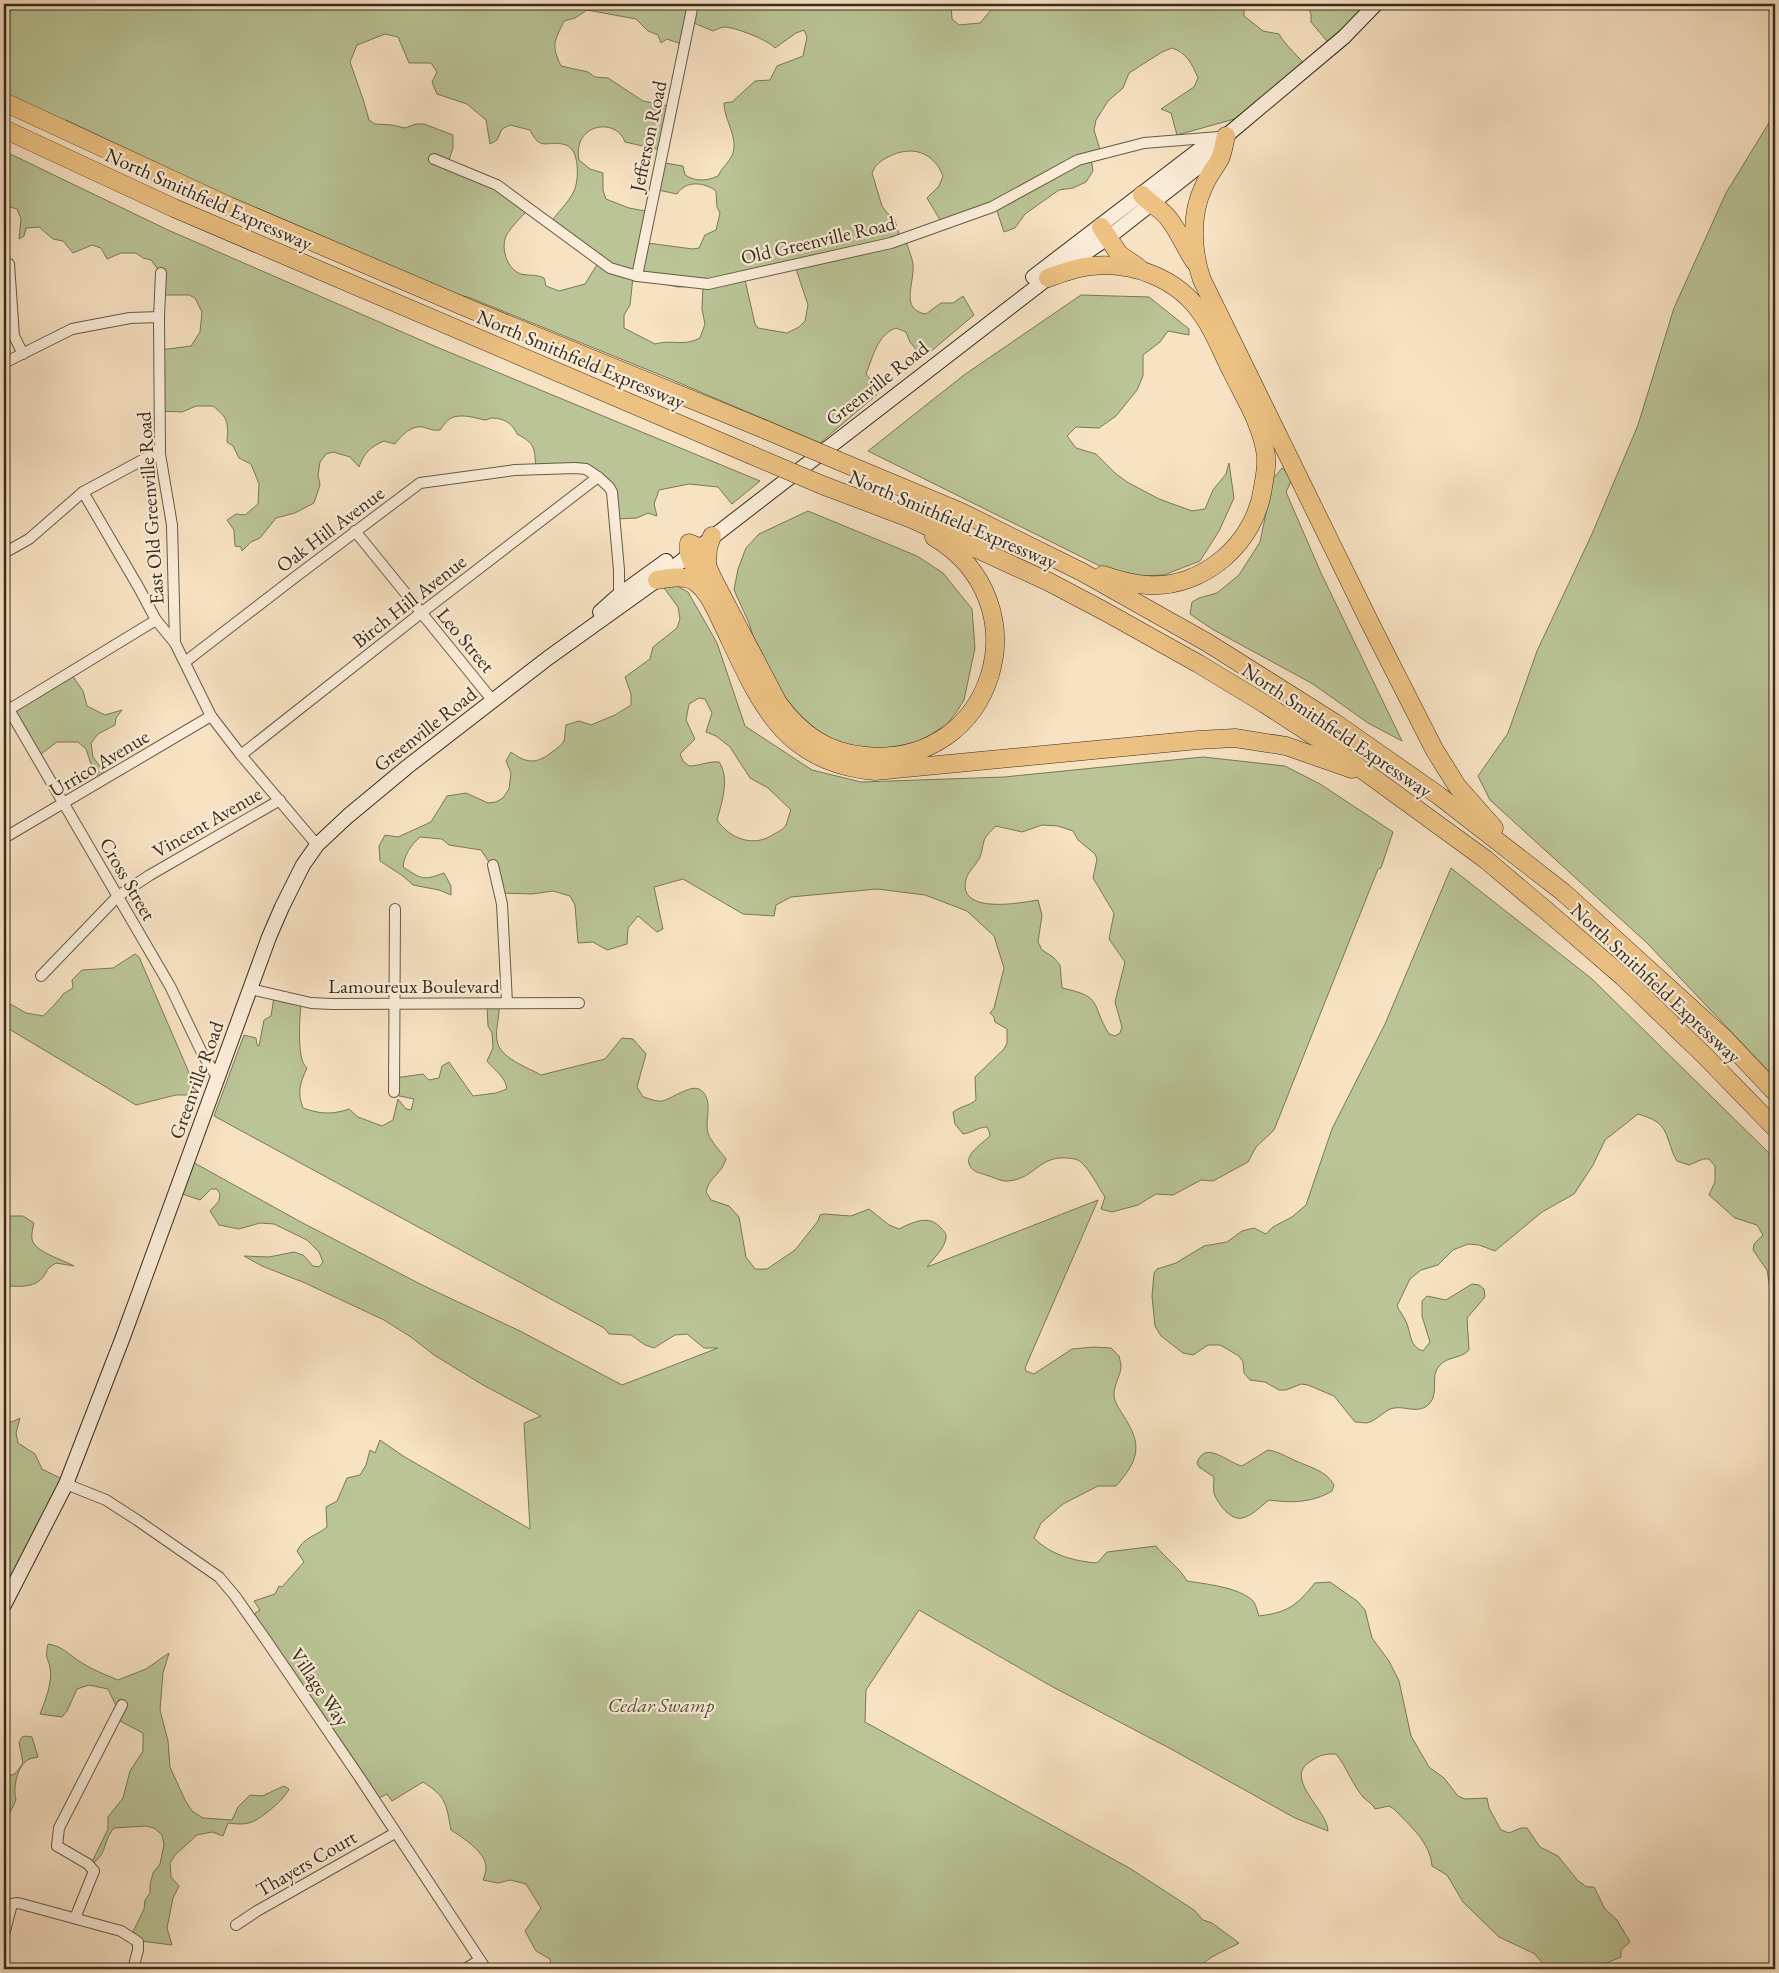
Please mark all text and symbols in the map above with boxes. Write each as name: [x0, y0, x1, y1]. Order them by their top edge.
street label: Jefferson Road: [623, 77, 673, 196]
street label: North Smithfield Expressway: [101, 142, 317, 257]
street label: Old Greenville Road: [738, 209, 899, 270]
street label: North Smithfield Expressway: [473, 303, 689, 415]
street label: Greenville Road: [820, 334, 934, 431]
street label: East Old Greenville Road: [130, 410, 170, 605]
street label: North Smithfield Expressway: [845, 463, 1061, 575]
street label: Oak Hill Avenue: [271, 480, 389, 578]
street label: Birch Hill Avenue: [347, 548, 471, 654]
street label: Leo Street: [431, 602, 501, 678]
street label: North Smithfield Expressway: [1237, 657, 1437, 804]
street label: Greenville Road: [368, 680, 482, 777]
street label: Urrico Avenue: [44, 723, 154, 803]
street label: Vincent Avenue: [148, 780, 267, 864]
street label: Cross Street: [94, 833, 163, 926]
street label: North Smithfield Expressway: [1565, 897, 1747, 1069]
street label: Lamoureux Boulevard: [328, 973, 501, 999]
street label: Greenville Road: [163, 1017, 230, 1143]
street label: Village Way: [284, 1643, 356, 1731]
park label: Cedar Swamp: [608, 1692, 714, 1718]
street label: Thayers Court: [251, 1823, 362, 1902]

